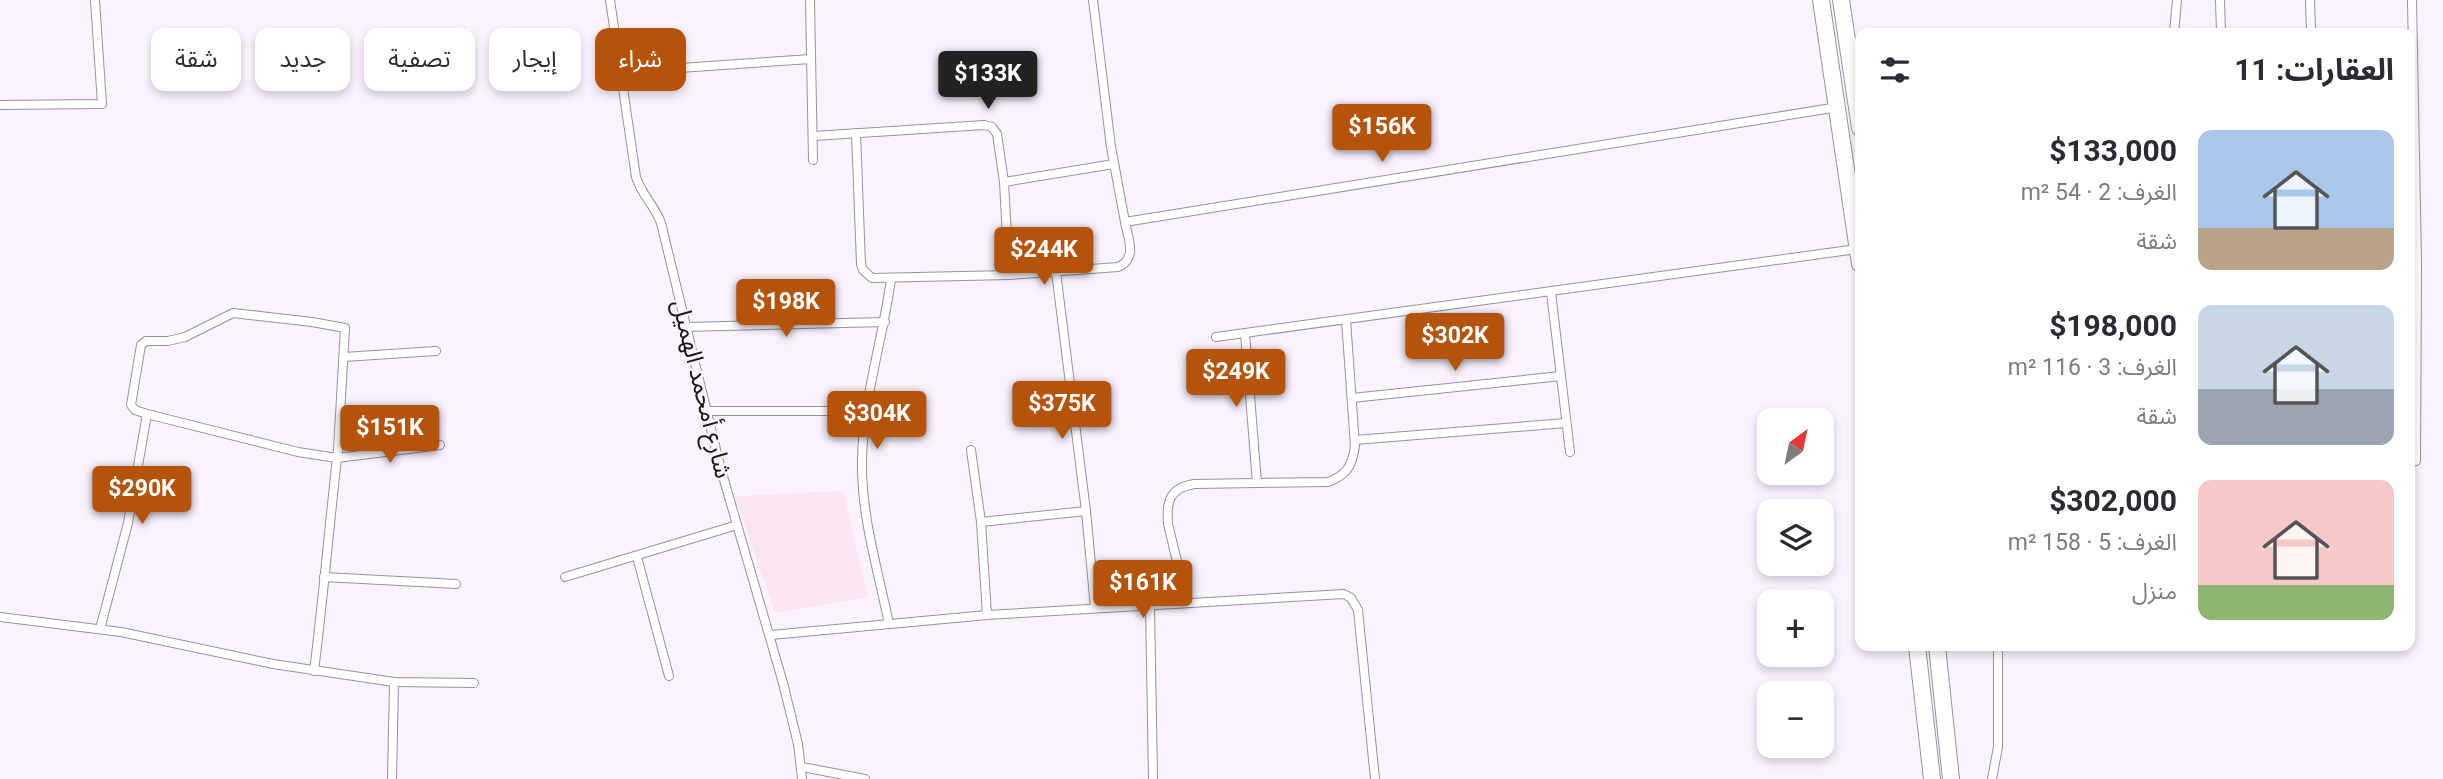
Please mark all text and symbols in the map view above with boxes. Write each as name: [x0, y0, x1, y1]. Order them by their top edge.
chip: شقة: [151, 28, 241, 91]
chip: جديد: [255, 28, 350, 91]
chip: تصفية: [364, 28, 475, 91]
chip: إيجار: [489, 28, 581, 91]
chip: شراء: [595, 28, 686, 91]
icon: filters: [1876, 51, 1914, 89]
pin: $133K: [939, 52, 1037, 111]
text: العقارات: 11: [2234, 52, 2394, 87]
text: $133K: [954, 60, 1022, 87]
pin: $156K: [1333, 104, 1431, 164]
text: $156K: [1348, 113, 1416, 140]
text: $133,000: [2049, 133, 2177, 168]
icon: home: [2254, 158, 2338, 242]
text: الغرف: 2 · 54 m²: [2021, 179, 2177, 206]
pin: $244K: [995, 228, 1093, 287]
text: شقة: [2136, 228, 2177, 255]
text: $244K: [1010, 236, 1078, 263]
pin: $198K: [737, 280, 835, 339]
text: $198K: [752, 288, 820, 315]
street label: شارع أمحمد الهميل: [663, 296, 740, 482]
text: $198,000: [2049, 308, 2177, 343]
pin: $302K: [1406, 314, 1504, 373]
text: $302K: [1421, 322, 1489, 349]
icon: home: [2254, 333, 2338, 417]
pin: $249K: [1187, 350, 1285, 409]
text: الغرف: 3 · 116 m²: [2008, 354, 2177, 381]
text: $249K: [1202, 358, 1270, 385]
pin: $375K: [1013, 382, 1111, 441]
text: $375K: [1028, 390, 1096, 417]
pin: $304K: [828, 392, 926, 451]
text: $304K: [843, 400, 911, 427]
text: شقة: [2136, 403, 2177, 430]
pin: $151K: [341, 406, 439, 465]
north arrow: [1757, 408, 1834, 485]
map controls: [1757, 408, 1834, 758]
text: $151K: [356, 414, 424, 441]
pin: $290K: [93, 466, 191, 526]
text: $290K: [108, 475, 176, 502]
text: $302,000: [2049, 483, 2177, 518]
button: layers: [1757, 499, 1834, 576]
icon: home: [2254, 508, 2338, 592]
text: الغرف: 5 · 158 m²: [2008, 529, 2177, 556]
pin: $161K: [1094, 560, 1192, 620]
text: $161K: [1109, 569, 1177, 596]
text: منزل: [2132, 578, 2177, 605]
button: +: [1757, 590, 1834, 667]
button: −: [1757, 681, 1834, 758]

